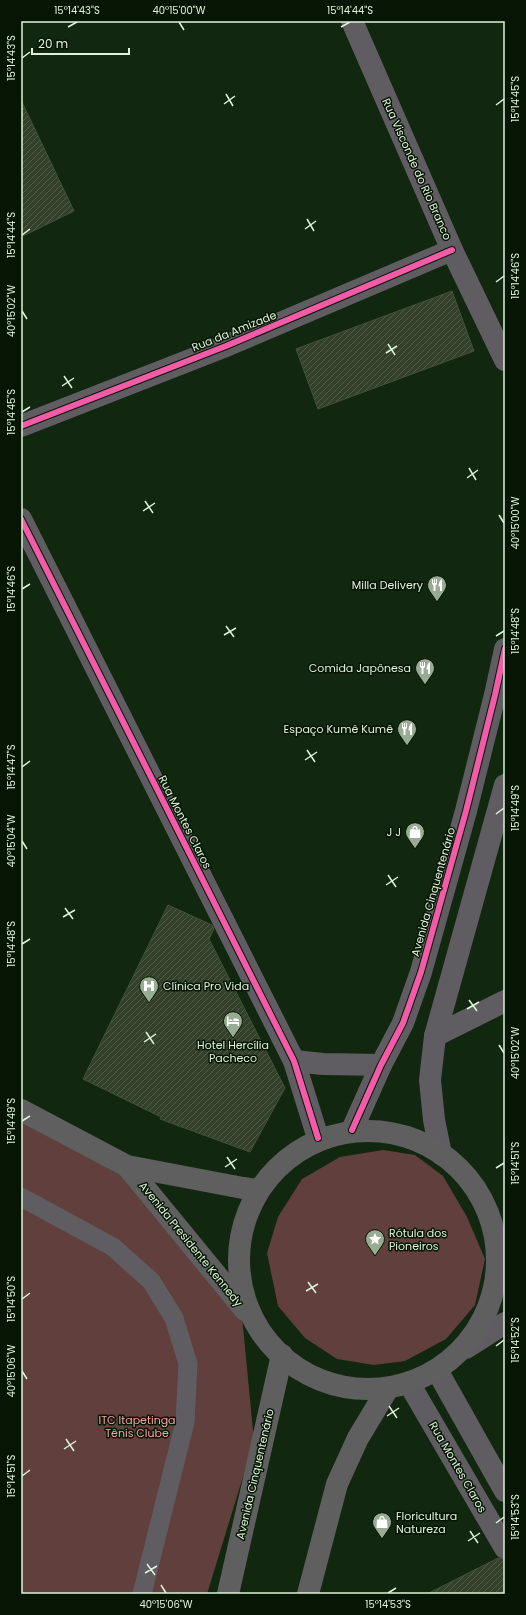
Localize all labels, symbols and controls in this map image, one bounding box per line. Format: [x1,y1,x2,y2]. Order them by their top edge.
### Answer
text: 15°14'43"S [54,3,100,18]
text: 40°15'00"W [153,3,206,18]
text: 15°14'44"S [327,3,373,18]
scale bar [32,30,129,56]
text: 15°14'43"S [4,35,19,81]
text: 20 m [38,35,68,52]
text: 15°14'45"S [508,76,523,122]
street label: Rua Visconde do Rio Branco [378,96,456,242]
text: 15°14'44"S [4,212,19,258]
text: 15°14'46"S [508,253,523,299]
text: 40°15'02"W [4,285,19,337]
street label: Rua da Amizade [189,307,279,355]
text: 15°14'45"S [4,389,19,435]
text: 40°15'00"W [508,496,523,549]
text: 15°14'46"S [4,566,19,612]
restaurant icon: Milla Delivery [426,574,448,602]
place label: Milla Delivery [352,577,424,593]
text: 15°14'48"S [508,608,523,654]
restaurant icon: Comida Japônesa [414,657,436,685]
place label: Comida Japônesa [309,660,411,676]
restaurant icon: Espaço Kumê Kumê [396,718,418,746]
place label: Espaço Kumê Kumê [284,721,393,737]
text: 15°14'47"S [4,744,19,790]
street label: Rua Montes Claros [155,773,216,872]
text: 15°14'49"S [508,785,523,831]
text: 40°15'04"W [4,814,19,868]
shop icon: J J [404,821,426,849]
place label: J J [386,824,401,840]
street label: Avenida Cinquentenário [407,826,459,958]
text: 15°14'48"S [4,921,19,967]
hospital icon: Clínica Pro Vida [138,975,160,1003]
place label: Clínica Pro Vida [163,978,249,994]
hotel icon: Hotel Hercília Pacheco [222,1010,244,1038]
text: 40°15'02"W [508,1027,523,1079]
place label: Hotel Hercília Pacheco [197,1037,269,1066]
text: 15°14'49"S [4,1098,19,1144]
text: 15°14'51"S [508,1141,523,1184]
street label: Avenida Presidente Kennedy [135,1178,247,1311]
place label: Rótula dos Pioneiros [389,1225,447,1254]
place icon: Rótula dos Pioneiros [364,1228,386,1256]
text: 15°14'50"S [4,1276,19,1322]
text: 15°14'52"S [508,1317,523,1363]
text: 40°15'06"W [4,1344,19,1398]
street label: Avenida Cinquentenário [232,1407,278,1541]
park label: ITC Itapetinga Tênis Clube [98,1412,176,1441]
street label: Rua Montes Claros [425,1419,491,1516]
text: 15°14'51"S [4,1454,19,1497]
text: 15°14'53"S [508,1494,523,1540]
place label: Floricultura Natureza [396,1508,457,1537]
shop icon: Floricultura Natureza [371,1511,393,1539]
text: 40°15'06"W [139,1597,193,1612]
text: 15°14'53"S [365,1597,411,1612]

